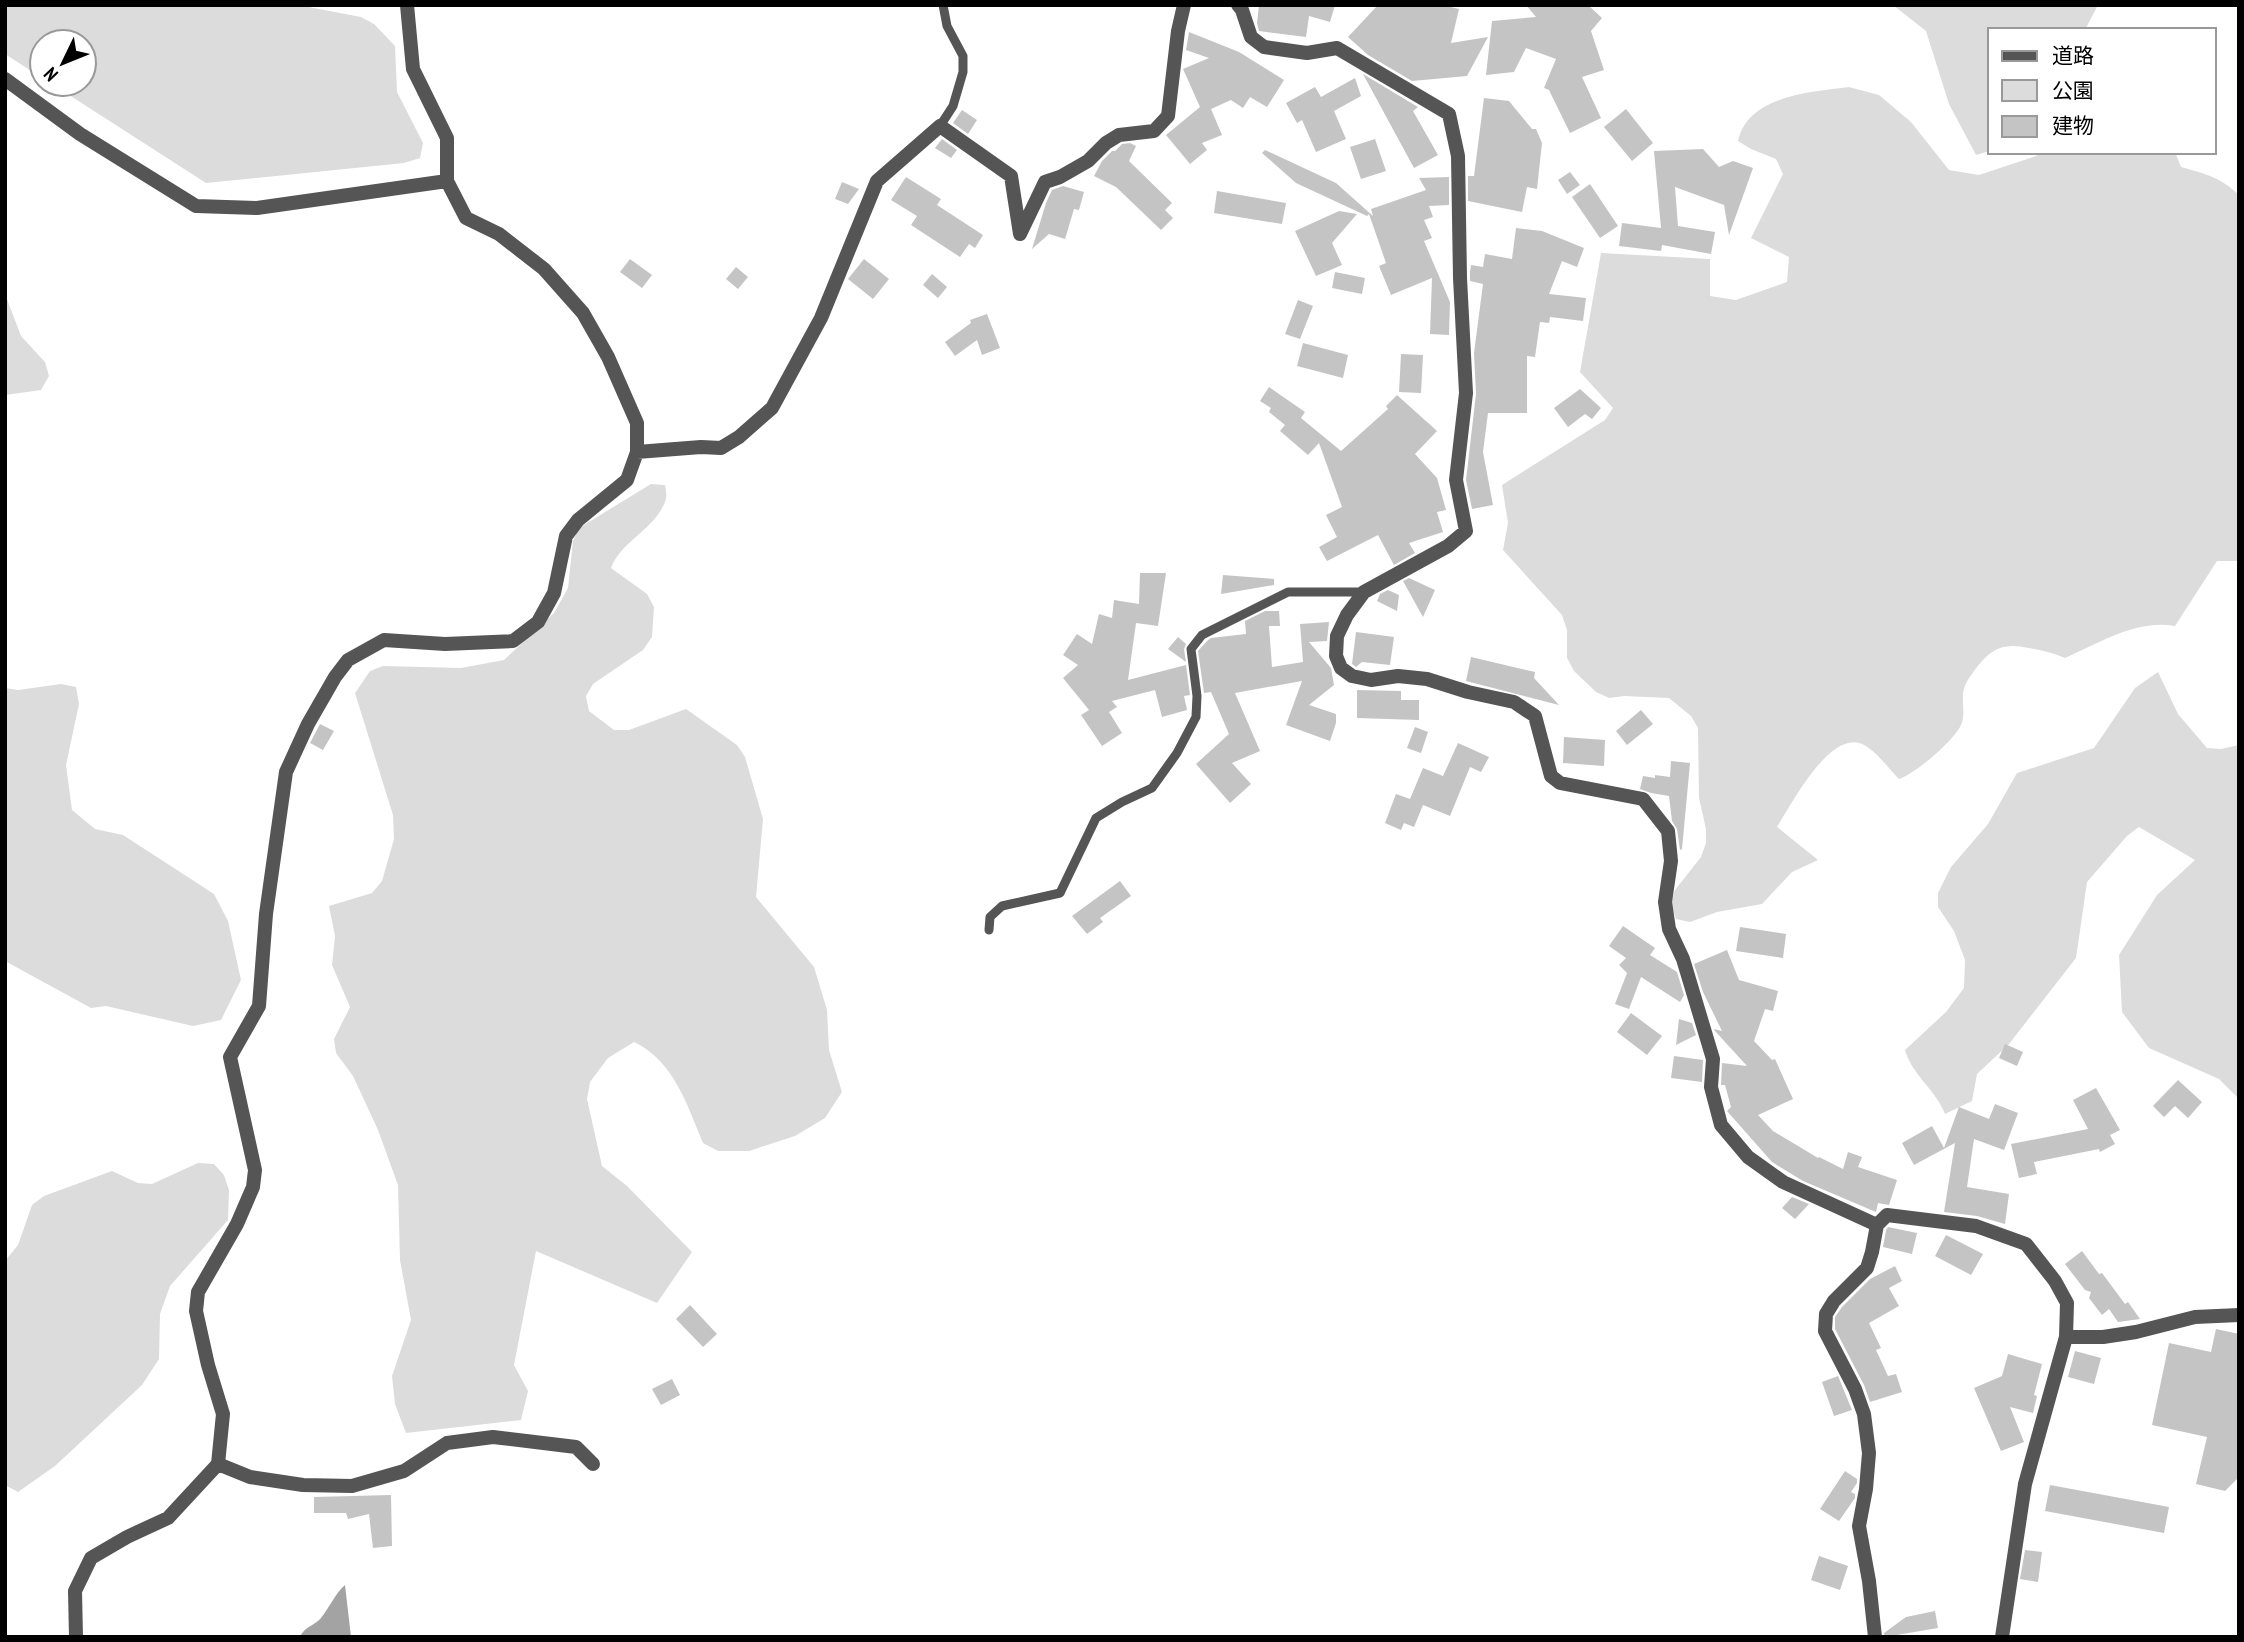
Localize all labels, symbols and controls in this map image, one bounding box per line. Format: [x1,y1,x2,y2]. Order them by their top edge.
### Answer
north arrow [28,28,98,98]
legend [1988,28,2216,154]
text: 道路 [2052,42,2094,69]
text: N [38,63,63,87]
text: 公園 [2052,77,2094,104]
text: 建物 [2052,112,2094,139]

